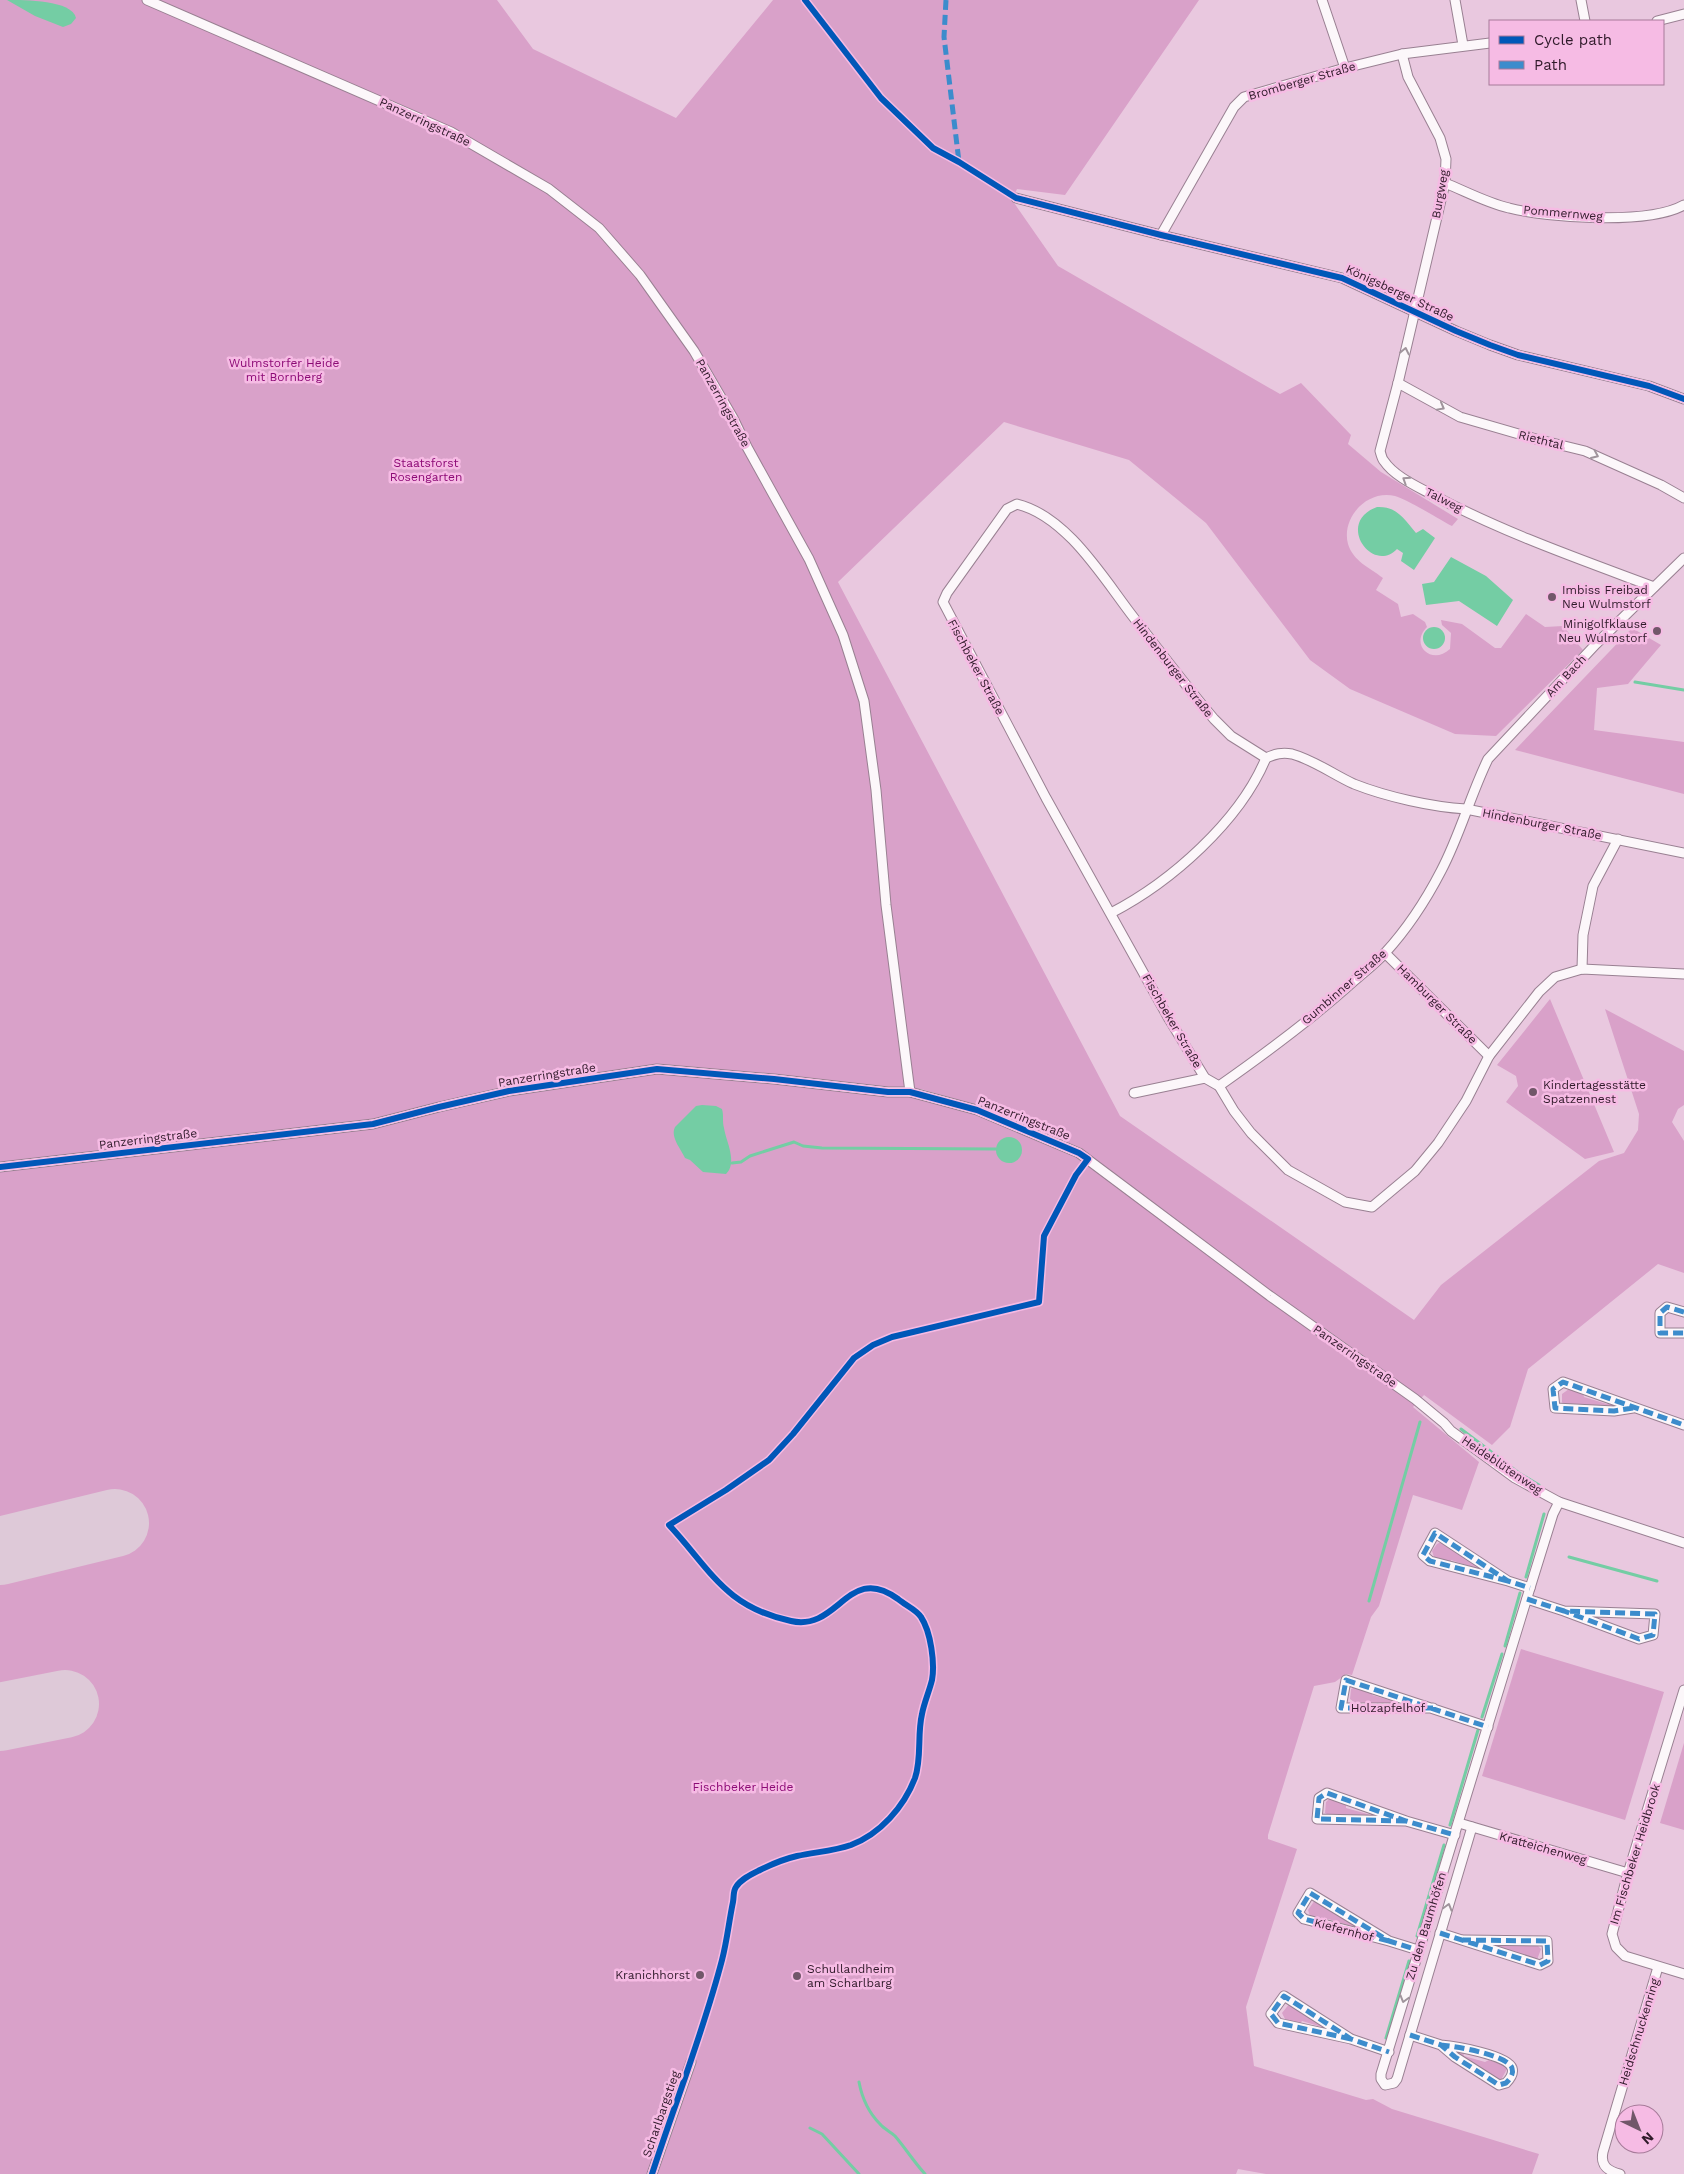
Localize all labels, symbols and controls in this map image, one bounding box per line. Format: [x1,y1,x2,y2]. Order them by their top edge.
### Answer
legend [1489,20,1664,85]
text: Cycle path [1534,31,1612,49]
text: Path [1534,56,1567,74]
street label: Bromberger Straße [1247,59,1357,103]
street label: Panzerringstraße [377,95,473,149]
street label: Burgweg [1429,168,1451,219]
street label: Pommernweg [1523,203,1604,223]
street label: Königsberger Straße [1344,262,1456,324]
one-way arrow [1399,346,1410,355]
park label: Wulmstorfer Heide mit Bornberg [229,356,339,384]
street label: Panzerringstraße [693,356,753,450]
one-way arrow [1436,401,1445,411]
street label: Riethtal [1517,428,1565,452]
one-way arrow [1590,449,1599,460]
park label: Staatsforst Rosengarten [390,456,462,484]
one-way arrow [1403,477,1412,486]
street label: Talweg [1423,485,1465,515]
place label: Imbiss Freibad Neu Wulmstorf [1562,583,1651,611]
marker: Imbiss Freibad Neu Wulmstorf [1546,591,1558,603]
street label: Hindenburger Straße [1130,616,1216,720]
street label: Fischbeker Straße [945,617,1007,717]
place label: Minigolfklause Neu Wulmstorf [1558,617,1647,645]
marker: Minigolfklause Neu Wulmstorf [1651,625,1663,637]
street label: Am Bach [1543,652,1589,700]
street label: Hindenburger Straße [1481,806,1603,842]
street label: Gumbinner Straße [1299,946,1389,1027]
street label: Hamburger Straße [1394,961,1480,1047]
street label: Fischbeker Straße [1139,971,1205,1071]
street label: Panzerringstraße [497,1060,597,1090]
place label: Kindertagesstätte Spatzennest [1543,1078,1646,1106]
marker: Kindertagesstätte Spatzennest [1527,1086,1539,1098]
street label: Panzerringstraße [976,1093,1072,1143]
street label: Panzerringstraße [98,1126,198,1152]
street label: Panzerringstraße [1311,1322,1400,1390]
street label: Heideblütenweg [1459,1433,1546,1498]
street label: Holzapfelhof [1351,1701,1426,1715]
park label: Fischbeker Heide [693,1780,794,1794]
street label: Im Fischbeker Heidbrook [1607,1782,1663,1926]
street label: Kratteichenweg [1498,1829,1589,1867]
street label: Zu den Baumhöfen [1403,1871,1449,1981]
one-way arrow [1443,1904,1453,1912]
street label: Kiefernhof [1313,1915,1376,1945]
place label: Schullandheim am Scharlbarg [807,1962,894,1990]
place label: Kranichhorst [615,1968,690,1982]
marker: Kranichhorst [694,1969,706,1981]
marker: Schullandheim am Scharlbarg [791,1970,803,1982]
street label: Heidschnuckenring [1616,1976,1662,2087]
one-way arrow [1400,1994,1410,2003]
street label: Scharlbargstieg [640,2068,683,2159]
north arrow [1614,2104,1664,2154]
text: N [1639,2129,1657,2148]

